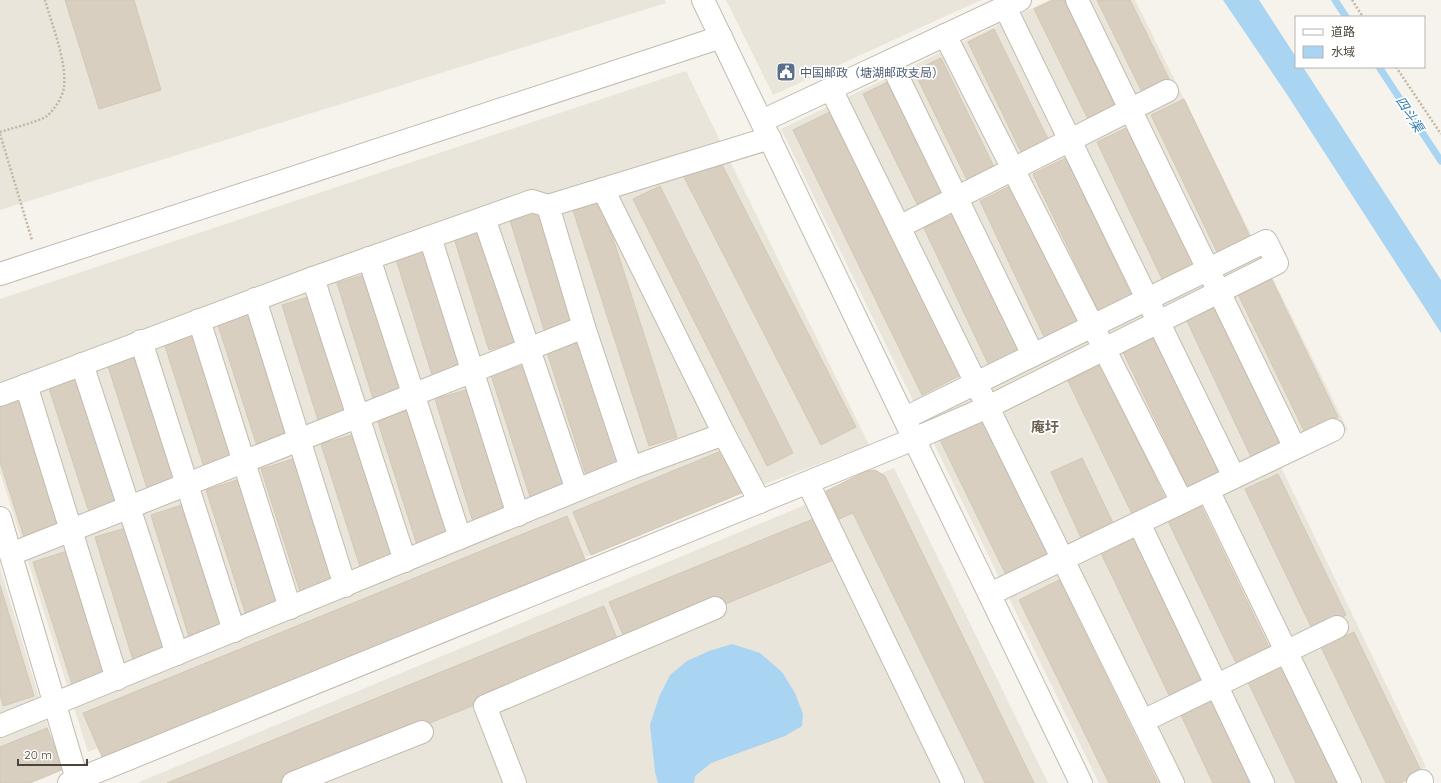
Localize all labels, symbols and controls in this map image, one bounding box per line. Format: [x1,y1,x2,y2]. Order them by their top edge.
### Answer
legend [1295,16,1425,68]
text: 道路 [1331,24,1355,39]
text: 水域 [1331,44,1355,59]
public building icon: 中国邮政（塘湖邮政支局） [775,61,797,83]
place label: 中国邮政（塘湖邮政支局） [800,65,944,80]
water label: 四斗渠 [1393,93,1428,136]
district label: 庵圩 [1031,418,1059,436]
scale bar [18,741,87,767]
text: 20 m [24,747,52,762]

